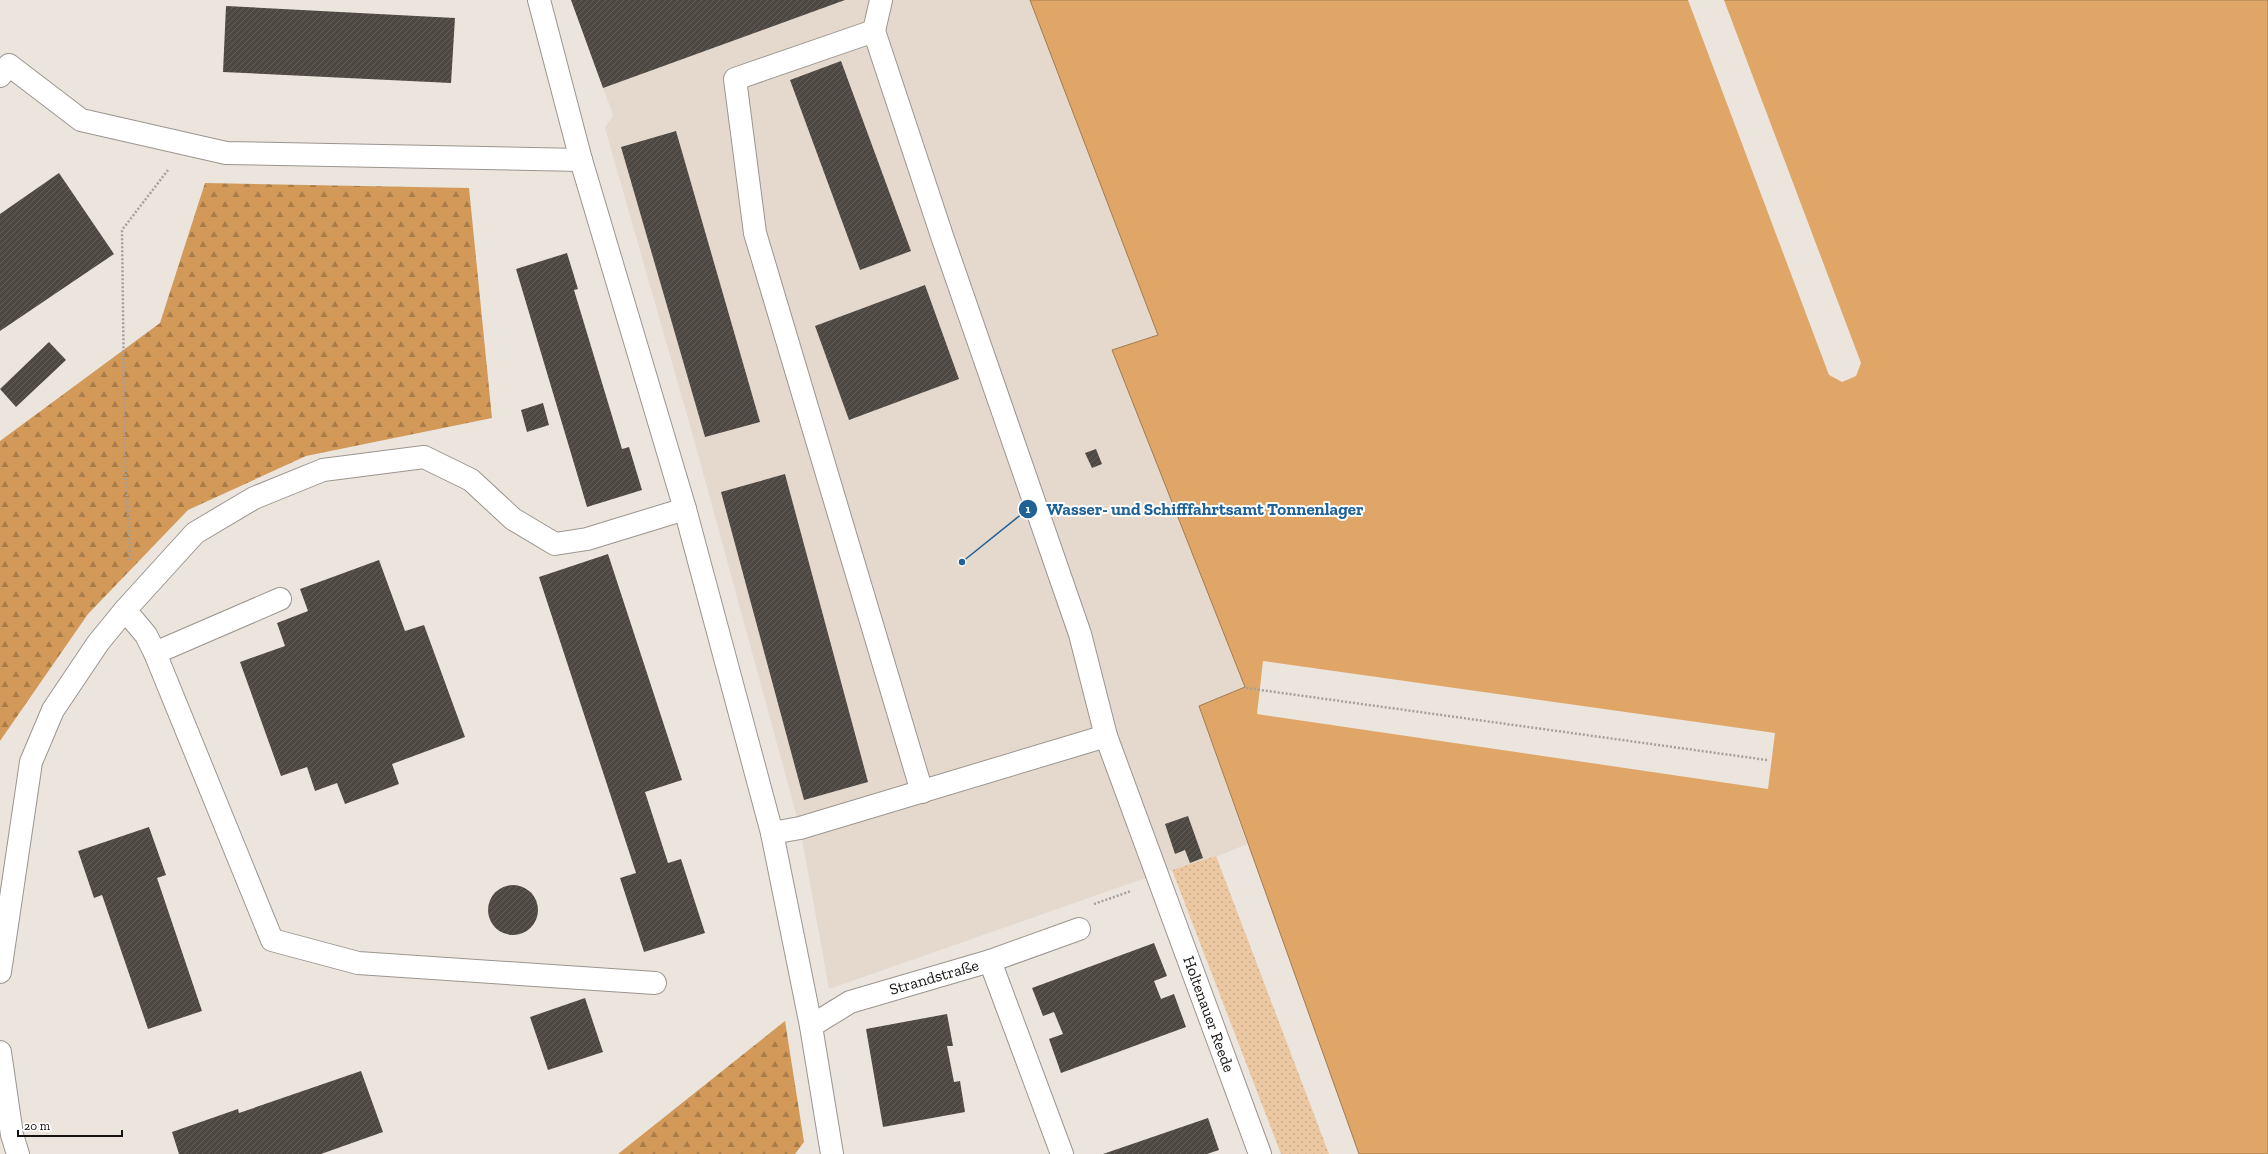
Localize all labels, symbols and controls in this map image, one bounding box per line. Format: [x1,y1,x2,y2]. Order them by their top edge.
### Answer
callout: Wasser- und Schifffahrtsamt Tonnenlager [1018,494,1371,523]
text: Wasser- und Schifffahrtsamt Tonnenlager [1046,499,1364,519]
text: 1 [1026,502,1031,516]
street label: Holtenauer Reede [1179,953,1239,1075]
street label: Strandstraße [887,955,981,999]
scale bar [18,1112,122,1138]
text: 20 m [24,1119,51,1133]

